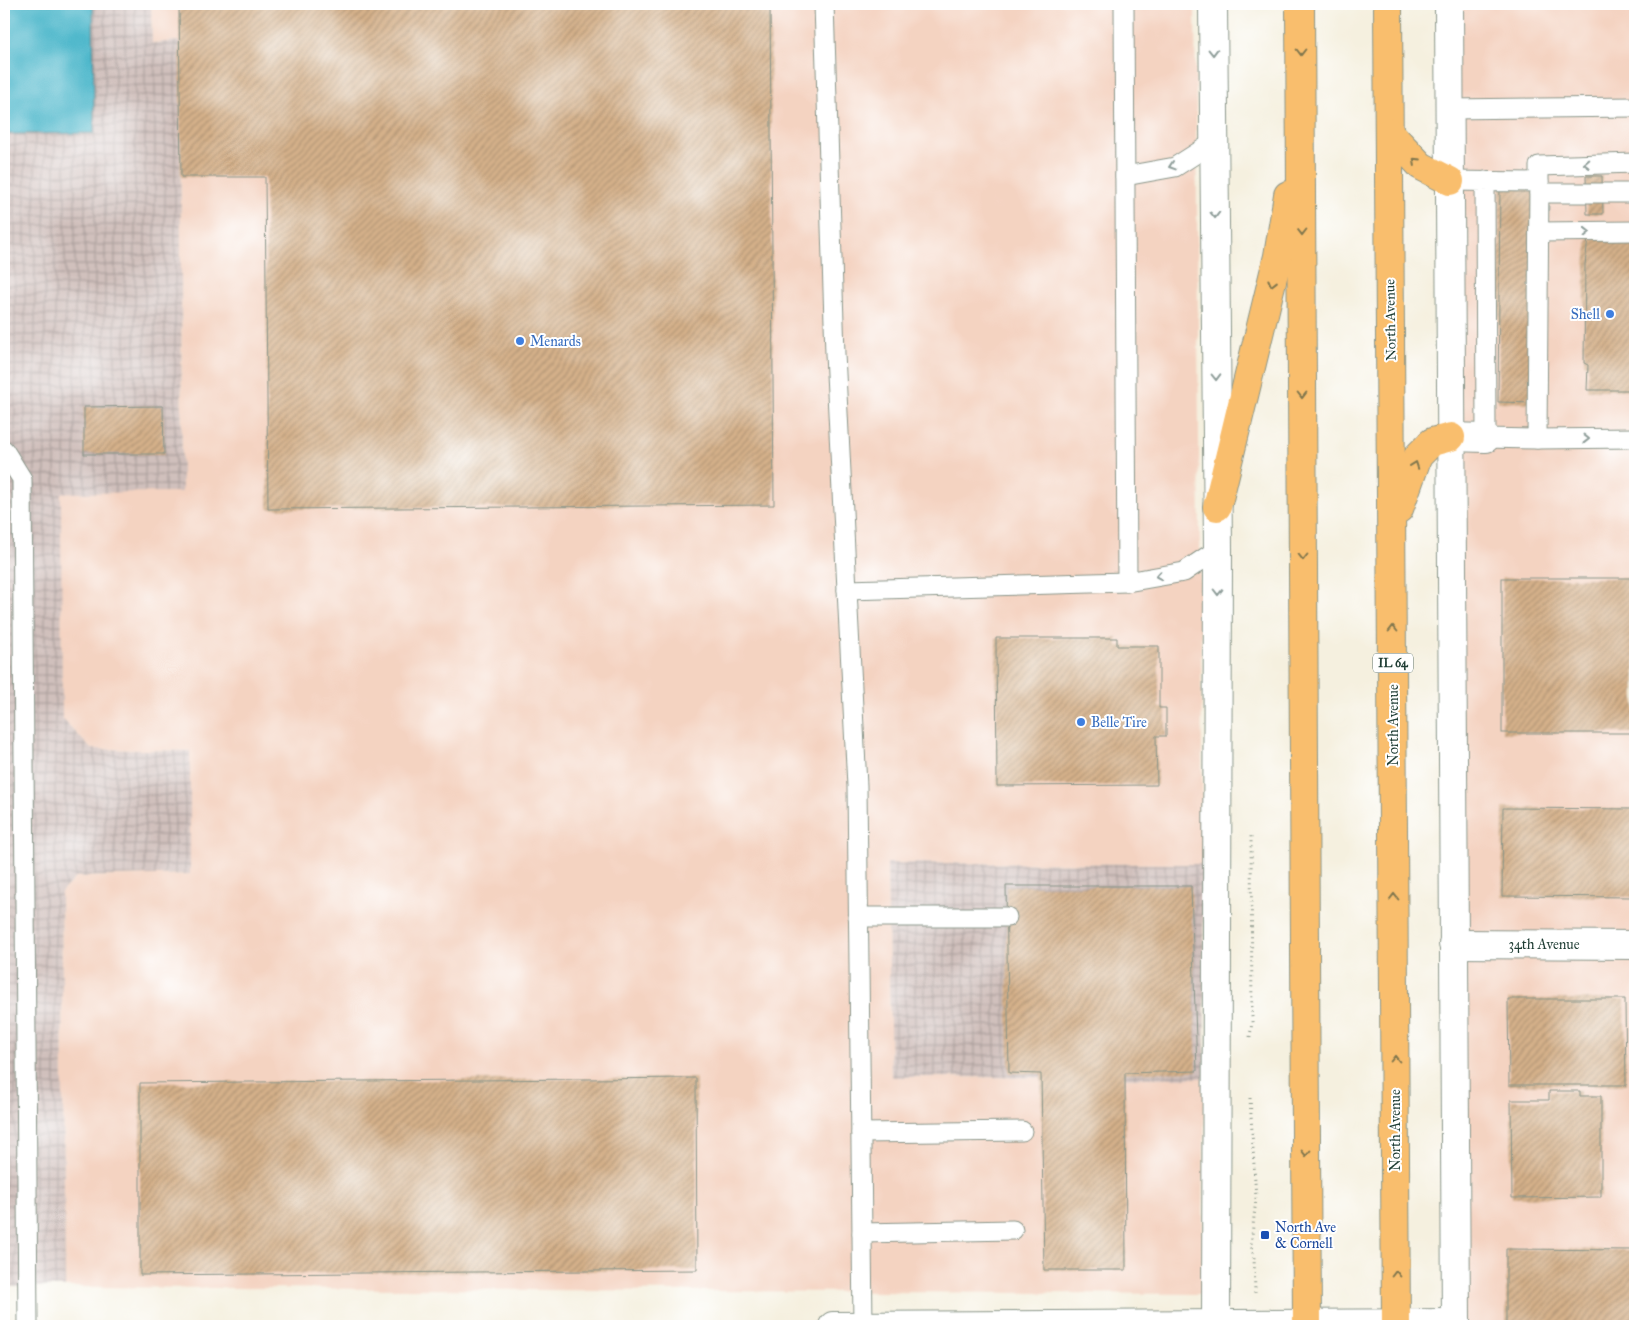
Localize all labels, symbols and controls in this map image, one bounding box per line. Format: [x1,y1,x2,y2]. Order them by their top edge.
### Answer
one-way arrow [1208,49,1218,57]
one-way arrow [1296,49,1306,57]
one-way arrow [1413,158,1422,167]
one-way arrow [1582,159,1590,169]
one-way arrow [1168,160,1177,170]
one-way arrow [1209,211,1220,219]
one-way arrow [1583,226,1591,237]
one-way arrow [1297,229,1307,237]
one-way arrow [1267,279,1278,288]
street label: North Avenue [1381,279,1400,361]
place label: Shell [1571,306,1600,323]
marker: Shell [1604,308,1616,320]
place label: Menards [530,333,581,350]
marker: Menards [514,335,526,347]
one-way arrow [1211,374,1221,382]
one-way arrow [1297,391,1308,399]
one-way arrow [1582,434,1590,444]
one-way arrow [1409,461,1419,470]
one-way arrow [1298,554,1308,562]
one-way arrow [1155,571,1164,581]
one-way arrow [1213,589,1223,597]
one-way arrow [1388,625,1398,633]
road number: IL 64 [1373,654,1413,672]
street label: North Avenue [1385,684,1402,766]
place label: Belle Tire [1091,714,1147,731]
marker: Belle Tire [1075,716,1087,728]
one-way arrow [1389,893,1399,900]
street label: 34th Avenue [1508,936,1580,953]
one-way arrow [1390,1055,1400,1063]
street label: North Avenue [1387,1089,1404,1171]
one-way arrow [1301,1150,1311,1158]
place label: North Ave & Cornell [1275,1219,1336,1252]
marker: North Ave & Cornell [1259,1229,1271,1241]
one-way arrow [1391,1270,1401,1278]

